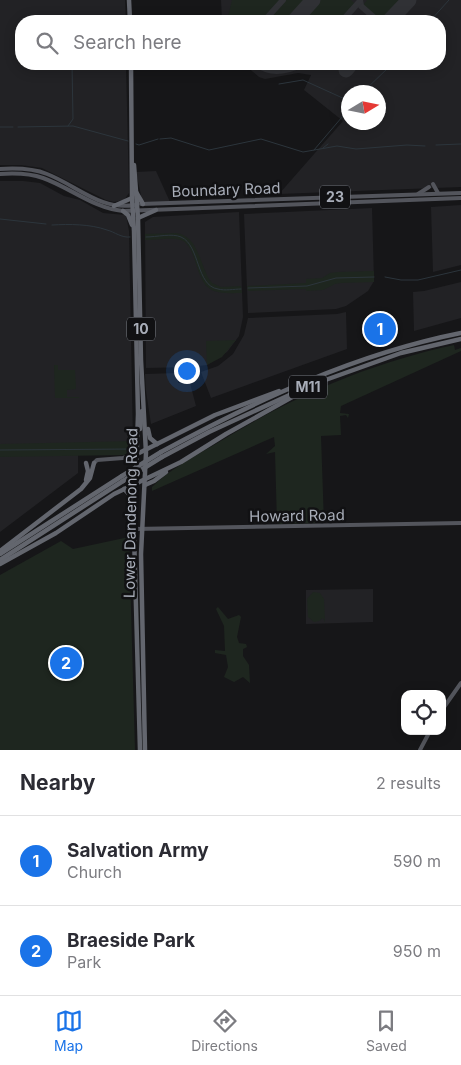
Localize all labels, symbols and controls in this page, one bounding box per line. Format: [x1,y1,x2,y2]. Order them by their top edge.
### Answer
search box [15,15,446,70]
icon: search [33,29,61,57]
text: Search here [73,31,182,54]
north arrow [341,85,386,130]
street label: Boundary Road [171,178,281,201]
road number: 23 [320,186,350,208]
pin: 1 [364,310,396,348]
road number: 10 [127,318,155,340]
your location [174,358,200,384]
road number: M11 [289,376,327,398]
street label: Lower Dandenong Road [120,428,141,598]
street label: Howard Road [249,505,345,526]
pin: 2 [50,644,82,682]
map controls [401,690,446,735]
button: locate [401,690,446,735]
text: Nearby [20,770,95,795]
text: 2 results [376,773,441,793]
text: Salvation Army [67,839,209,862]
text: 1 [33,851,39,871]
text: 590 m [393,851,441,871]
text: Church [67,862,122,882]
text: Braeside Park [67,929,195,952]
text: 2 [31,941,41,961]
text: 950 m [393,941,441,961]
text: Park [67,952,101,972]
tab: Map [54,1007,83,1054]
tab: Directions [191,1007,258,1054]
tab: Saved [366,1007,407,1054]

